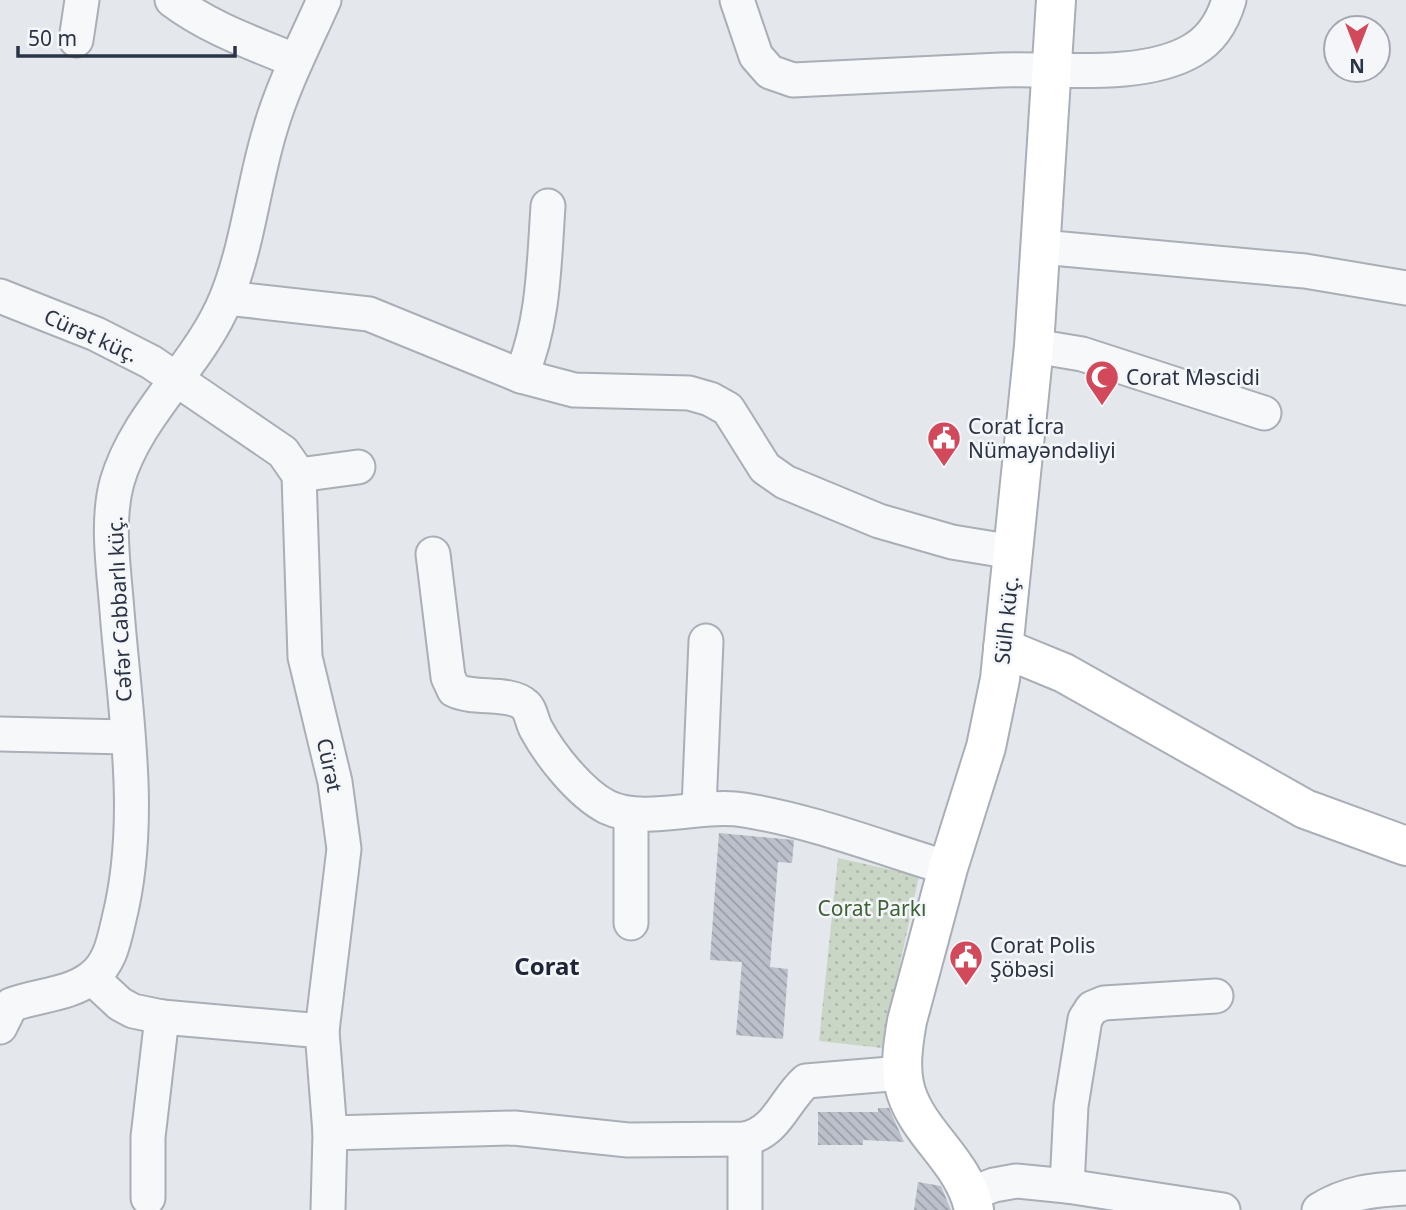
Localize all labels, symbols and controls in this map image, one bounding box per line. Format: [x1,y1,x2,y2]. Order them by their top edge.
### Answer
scale bar [18,14,234,58]
north arrow [1322,14,1392,84]
text: 50 m [28,24,77,52]
text: N [1349,53,1365,79]
street label: Cürət küç. [40,302,142,368]
mosque icon: Corat Məscidi [1083,358,1121,407]
place label: Corat Məscidi [1126,363,1260,391]
place label: Corat İcra Nümayəndəliyi [968,412,1116,464]
public building icon: Corat İcra Nümayəndəliyi [925,419,963,468]
street label: Cəfər Cabbarlı küç. [100,515,138,703]
street label: Sülh küç. [987,575,1025,665]
street label: Cürət [311,736,349,795]
park label: Corat Parkı [818,894,926,922]
place label: Corat Polis Şöbəsi [990,931,1095,983]
public building icon: Corat Polis Şöbəsi [947,938,985,987]
district label: Corat [514,949,580,982]

